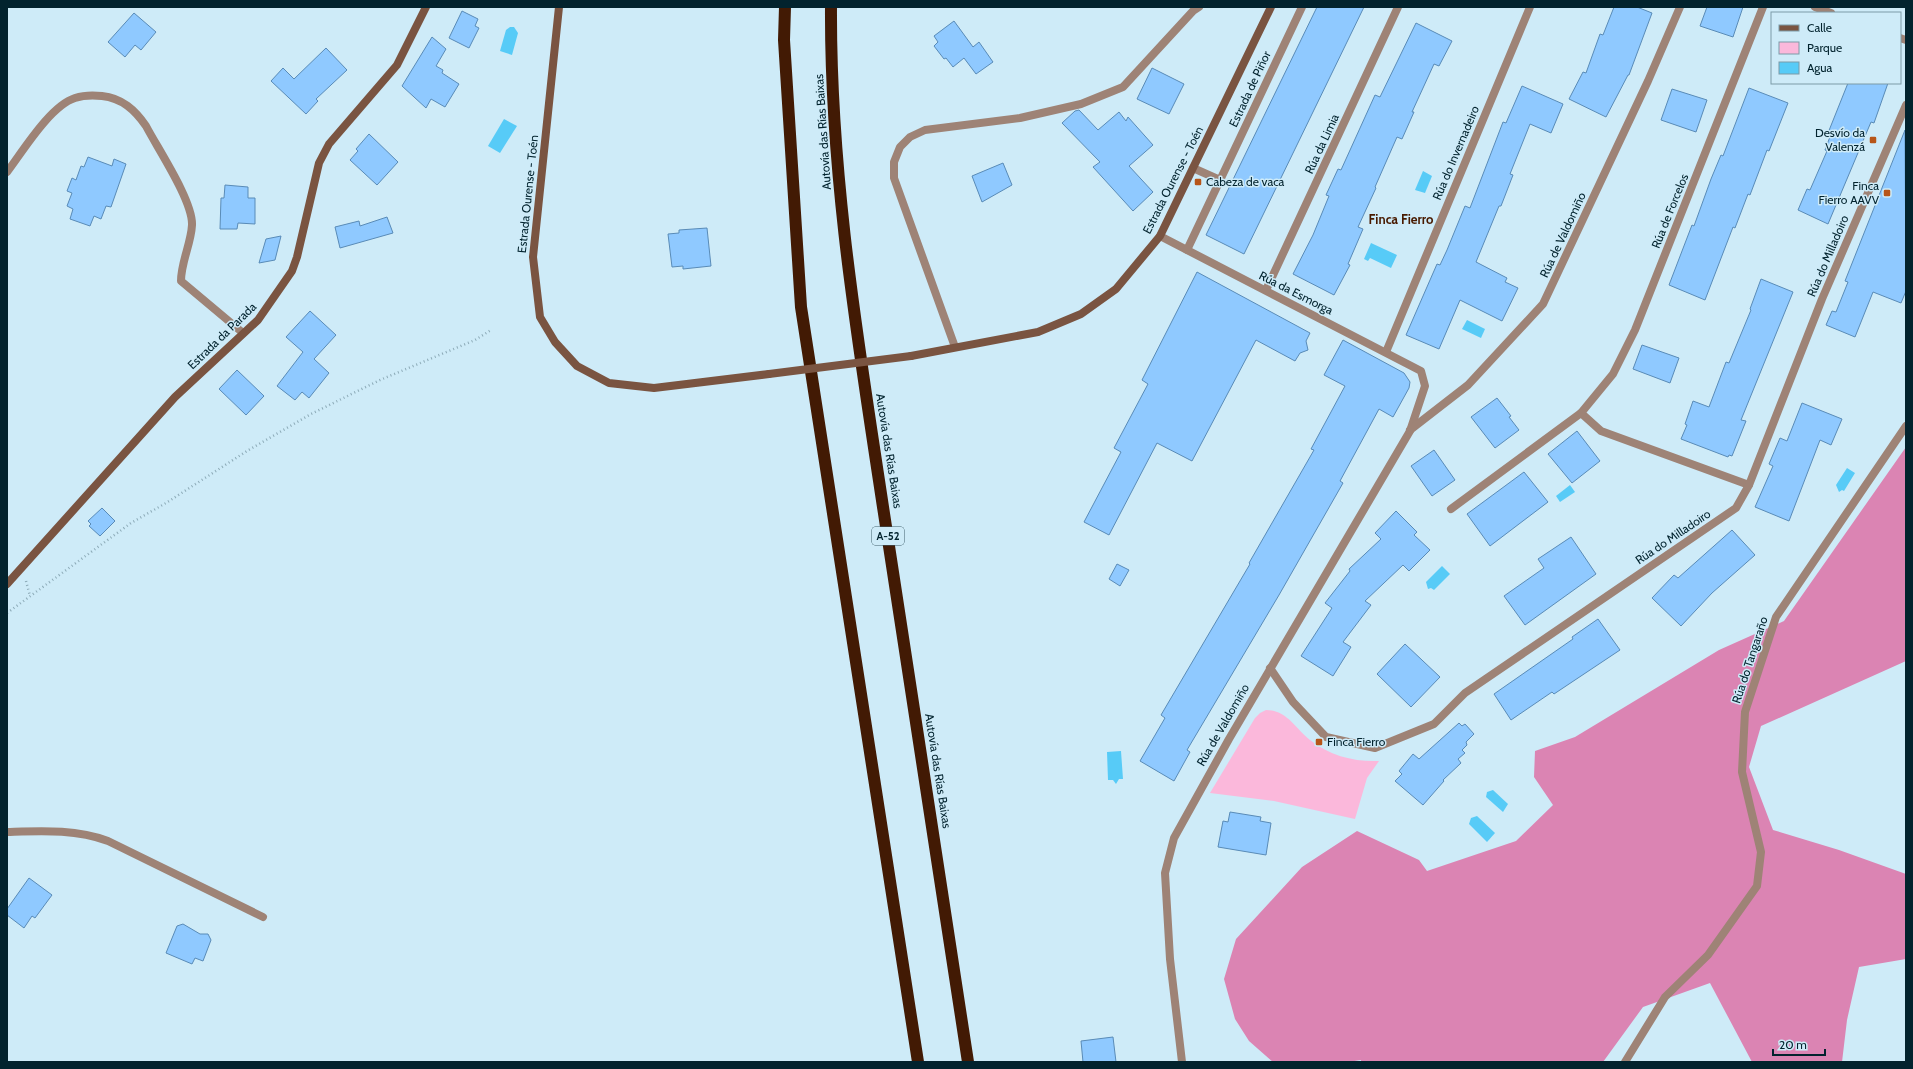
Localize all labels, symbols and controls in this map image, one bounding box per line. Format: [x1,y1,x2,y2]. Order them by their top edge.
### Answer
legend [1771,12,1901,84]
text: Calle [1807,20,1832,35]
text: Parque [1807,40,1842,55]
street label: Estrada de Piñor [1225,48,1274,129]
text: Agua [1807,60,1833,75]
street label: Autovía das Rías Baixas [811,74,834,190]
street label: Rúa do Invernadeiro [1429,103,1482,202]
street label: Rúa da Limia [1301,111,1342,176]
street label: Estrada Ourense - Toén [1139,123,1206,236]
place label: Desvío da Valenzá [1815,125,1865,154]
street label: Estrada Ourense - Toén [514,134,541,254]
marker: Desvío da Valenzá [1868,135,1878,145]
street label: Rúa de Forcelos [1648,171,1691,250]
place label: Cabeza de vaca [1206,174,1285,189]
marker: Cabeza de vaca [1193,177,1203,187]
place label: Finca Fierro AAVV [1819,178,1880,207]
marker: Finca Fierro AAVV [1882,188,1892,198]
street label: Rúa de Valdomiño [1536,189,1589,280]
district label: Finca Fierro [1369,211,1434,227]
street label: Rúa do Milladoiro [1804,212,1852,299]
street label: Rúa da Esmorga [1257,267,1336,318]
street label: Estrada da Parada [184,299,259,372]
street label: Autovía das Rías Baixas [873,392,906,509]
street label: Rúa do Milladoiro [1632,506,1713,567]
road number: A-52 [872,527,904,545]
street label: Rúa do Tangaraño [1728,614,1771,705]
street label: Rúa de Valdomiño [1193,681,1252,768]
street label: Autovía das Rías Baixas [922,712,955,829]
place label: Finca Fierro [1327,734,1386,749]
marker: Finca Fierro [1314,737,1324,747]
scale bar [1773,1031,1825,1057]
text: 20 m [1779,1037,1807,1052]

